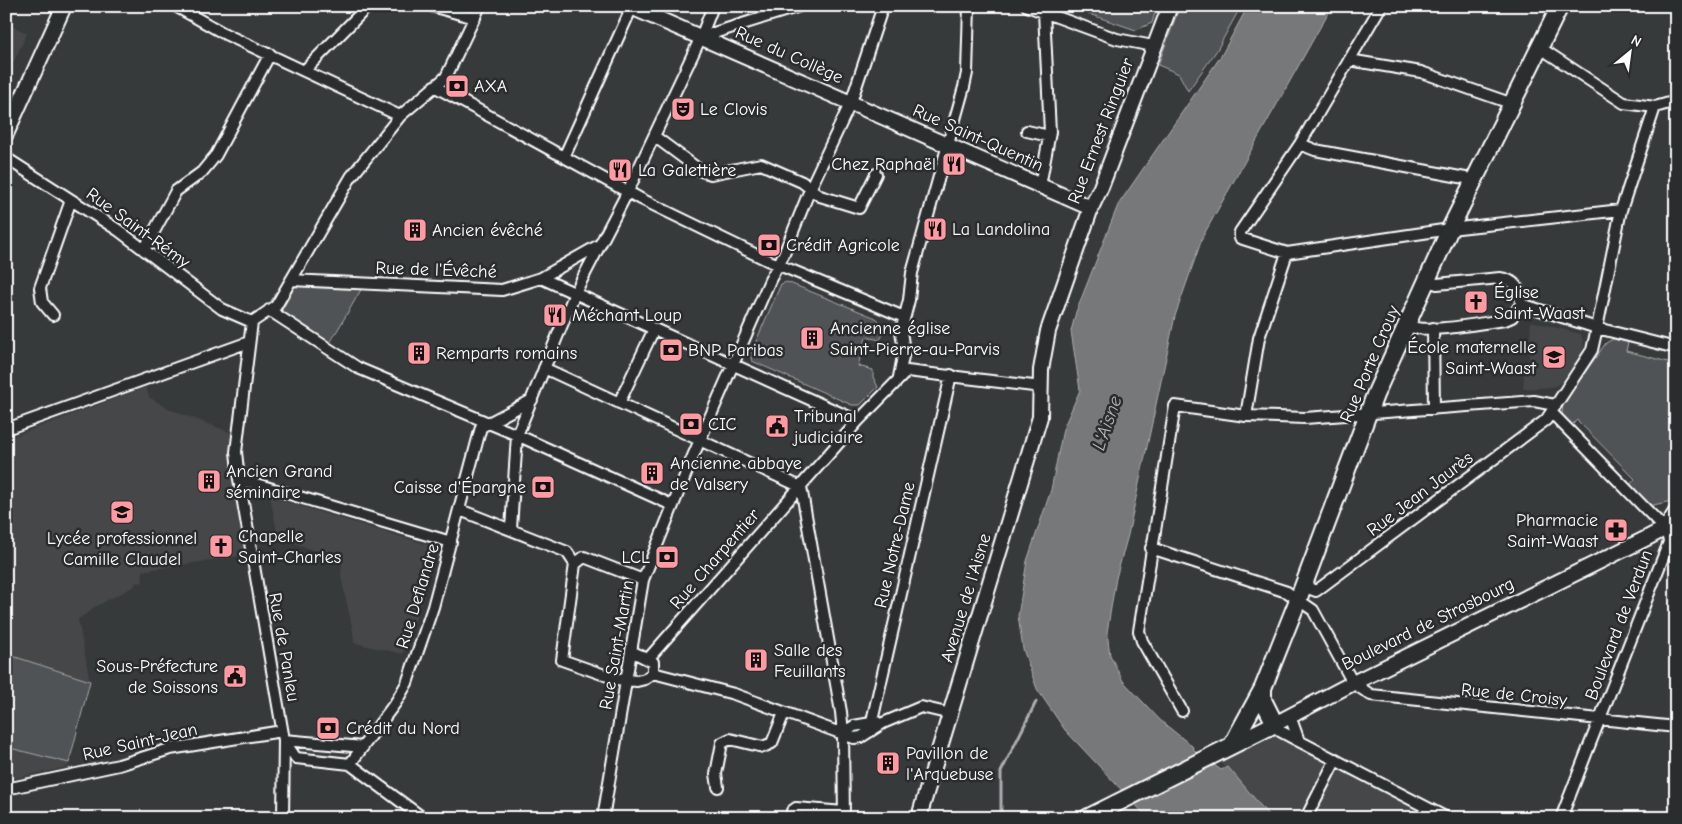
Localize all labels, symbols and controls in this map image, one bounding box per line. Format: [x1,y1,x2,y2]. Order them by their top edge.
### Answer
street label: Rue du Collège [732,22,846,88]
north arrow [1604,28,1654,78]
text: N [1628,31,1644,51]
street label: Rue Ernest Ringuier [1064,54,1139,207]
bank icon: AXA [444,73,470,99]
place label: AXA [474,76,507,97]
theatre icon: Le Clovis [670,96,696,122]
place label: Le Clovis [700,99,767,120]
street label: Rue Saint-Quentin [909,100,1047,176]
restaurant icon: Chez Raphaël [941,151,967,177]
place label: Chez Raphaël [831,154,936,175]
restaurant icon: La Galettière [607,157,633,183]
place label: La Galettière [638,160,736,181]
street label: Rue Saint-Rémy [82,183,195,273]
restaurant icon: La Landolina [922,216,948,242]
building icon: Ancien évêché [402,217,428,243]
place label: La Landolina [952,219,1050,240]
place label: Ancien évêché [432,220,543,241]
bank icon: Crédit Agricole [756,232,782,258]
place label: Crédit Agricole [786,235,900,256]
street label: Rue de l'Évêché [375,256,497,283]
place label: Église Saint-Waast [1494,281,1586,324]
church icon: Église Saint-Waast [1463,289,1489,315]
street label: Rue Porte Crouy [1336,301,1405,426]
restaurant icon: Méchant Loup [542,302,568,328]
place label: Méchant Loup [572,305,682,326]
place label: Ancienne église Saint-Pierre-au-Parvis [830,318,1000,360]
building icon: Ancienne église Saint-Pierre-au-Parvis [799,325,825,351]
place label: École maternelle Saint-Waast [1407,336,1537,379]
bank icon: BNP Paribas [658,337,684,363]
building icon: Remparts romains [406,340,432,366]
place label: BNP Paribas [688,340,783,361]
place label: Remparts romains [436,343,577,364]
school or university icon: École maternelle Saint-Waast [1541,344,1567,370]
water label: L'Aisne [1087,393,1127,453]
place label: Tribunal judiciaire [792,406,863,448]
bank icon: CIC [678,411,704,437]
public building icon: Tribunal judiciaire [764,413,790,439]
place label: CIC [708,414,737,435]
street label: Rue Jean Jaurès [1363,447,1477,541]
place label: Ancienne abbaye de Valsery [670,453,802,495]
building icon: Ancienne abbaye de Valsery [639,460,665,486]
place label: Ancien Grand séminaire [226,461,333,503]
building icon: Ancien Grand séminaire [196,468,222,494]
bank icon: Caisse d'Épargne [530,474,556,500]
place label: Caisse d'Épargne [394,476,526,498]
street label: Rue Notre-Dame [870,480,920,610]
school or university icon: Lycée professionnel Camille Claudel [109,499,135,525]
street label: Rue Charpentier [666,504,765,613]
place label: Pharmacie Saint-Waast [1507,510,1599,552]
pharmacy icon: Pharmacie Saint-Waast [1603,517,1629,543]
place label: Chapelle Saint-Charles [238,526,341,568]
place label: Lycée professionnel Camille Claudel [47,528,197,570]
street label: Avenue de l'Aisne [936,531,996,665]
church icon: Chapelle Saint-Charles [208,533,234,559]
street label: Rue Deflandre [392,541,444,651]
bank icon: LCL [654,544,680,570]
place label: LCL [622,547,650,568]
street label: Boulevard de Verdun [1581,547,1657,703]
street label: Boulevard de Strasbourg [1338,573,1518,675]
street label: Rue Saint-Martin [595,579,639,711]
street label: Rue de Panleu [264,591,304,703]
place label: Salle des Feuillants [774,640,845,682]
building icon: Salle des Feuillants [743,647,769,673]
place label: Sous-Préfecture de Soissons [96,656,218,698]
public building icon: Sous-Préfecture de Soissons [222,663,248,689]
street label: Rue de Croisy [1460,679,1569,711]
bank icon: Crédit du Nord [315,715,341,741]
place label: Crédit du Nord [346,718,460,739]
street label: Rue Saint-Jean [81,719,199,765]
place label: Pavillon de l'Arquebuse [906,743,994,785]
building icon: Pavillon de l'Arquebuse [875,750,901,776]

